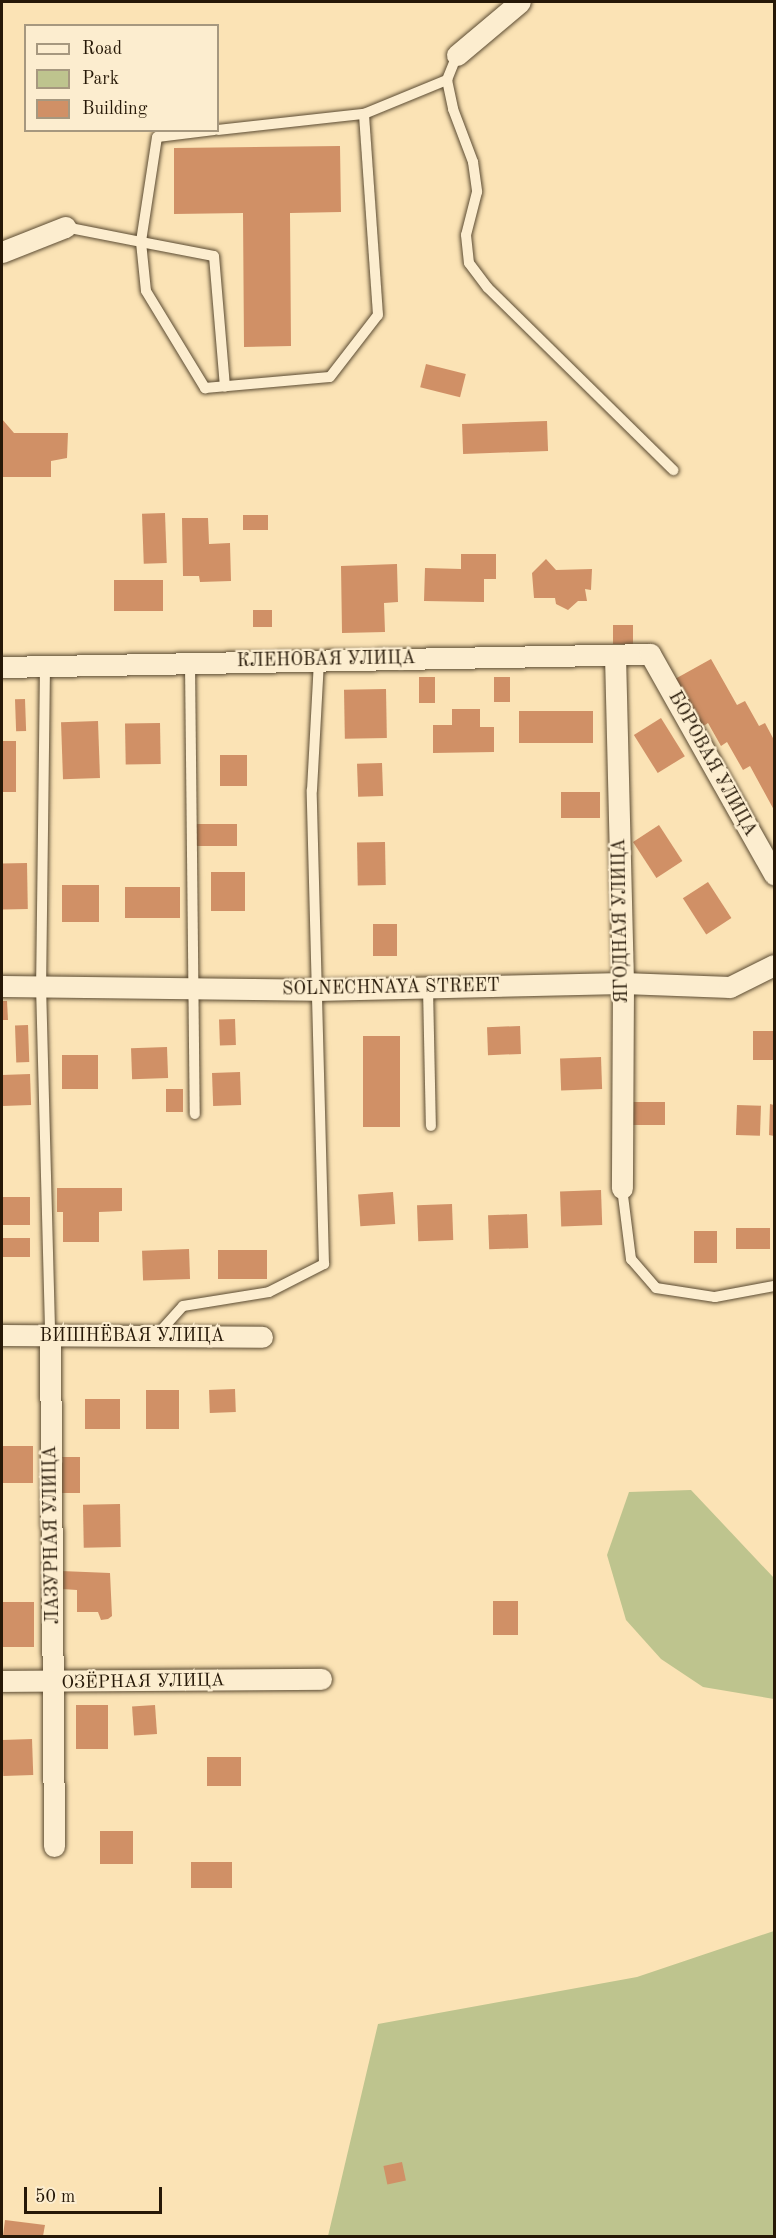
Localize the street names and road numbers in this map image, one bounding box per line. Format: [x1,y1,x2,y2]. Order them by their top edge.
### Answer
street label: КЛЕНОВАЯ УЛИЦА [237,648,415,672]
street label: БОРОВАЯ УЛИЦА [663,688,761,840]
street label: ЯГОДНАЯ УЛИЦА [609,838,633,1004]
street label: SOLNECHNAYA STREET [282,975,500,1001]
street label: ВИШНЁВАЯ УЛИЦА [39,1325,225,1347]
street label: ЛАЗУРНАЯ УЛИЦА [40,1445,64,1625]
street label: ОЗЁРНАЯ УЛИЦА [61,1670,225,1694]

